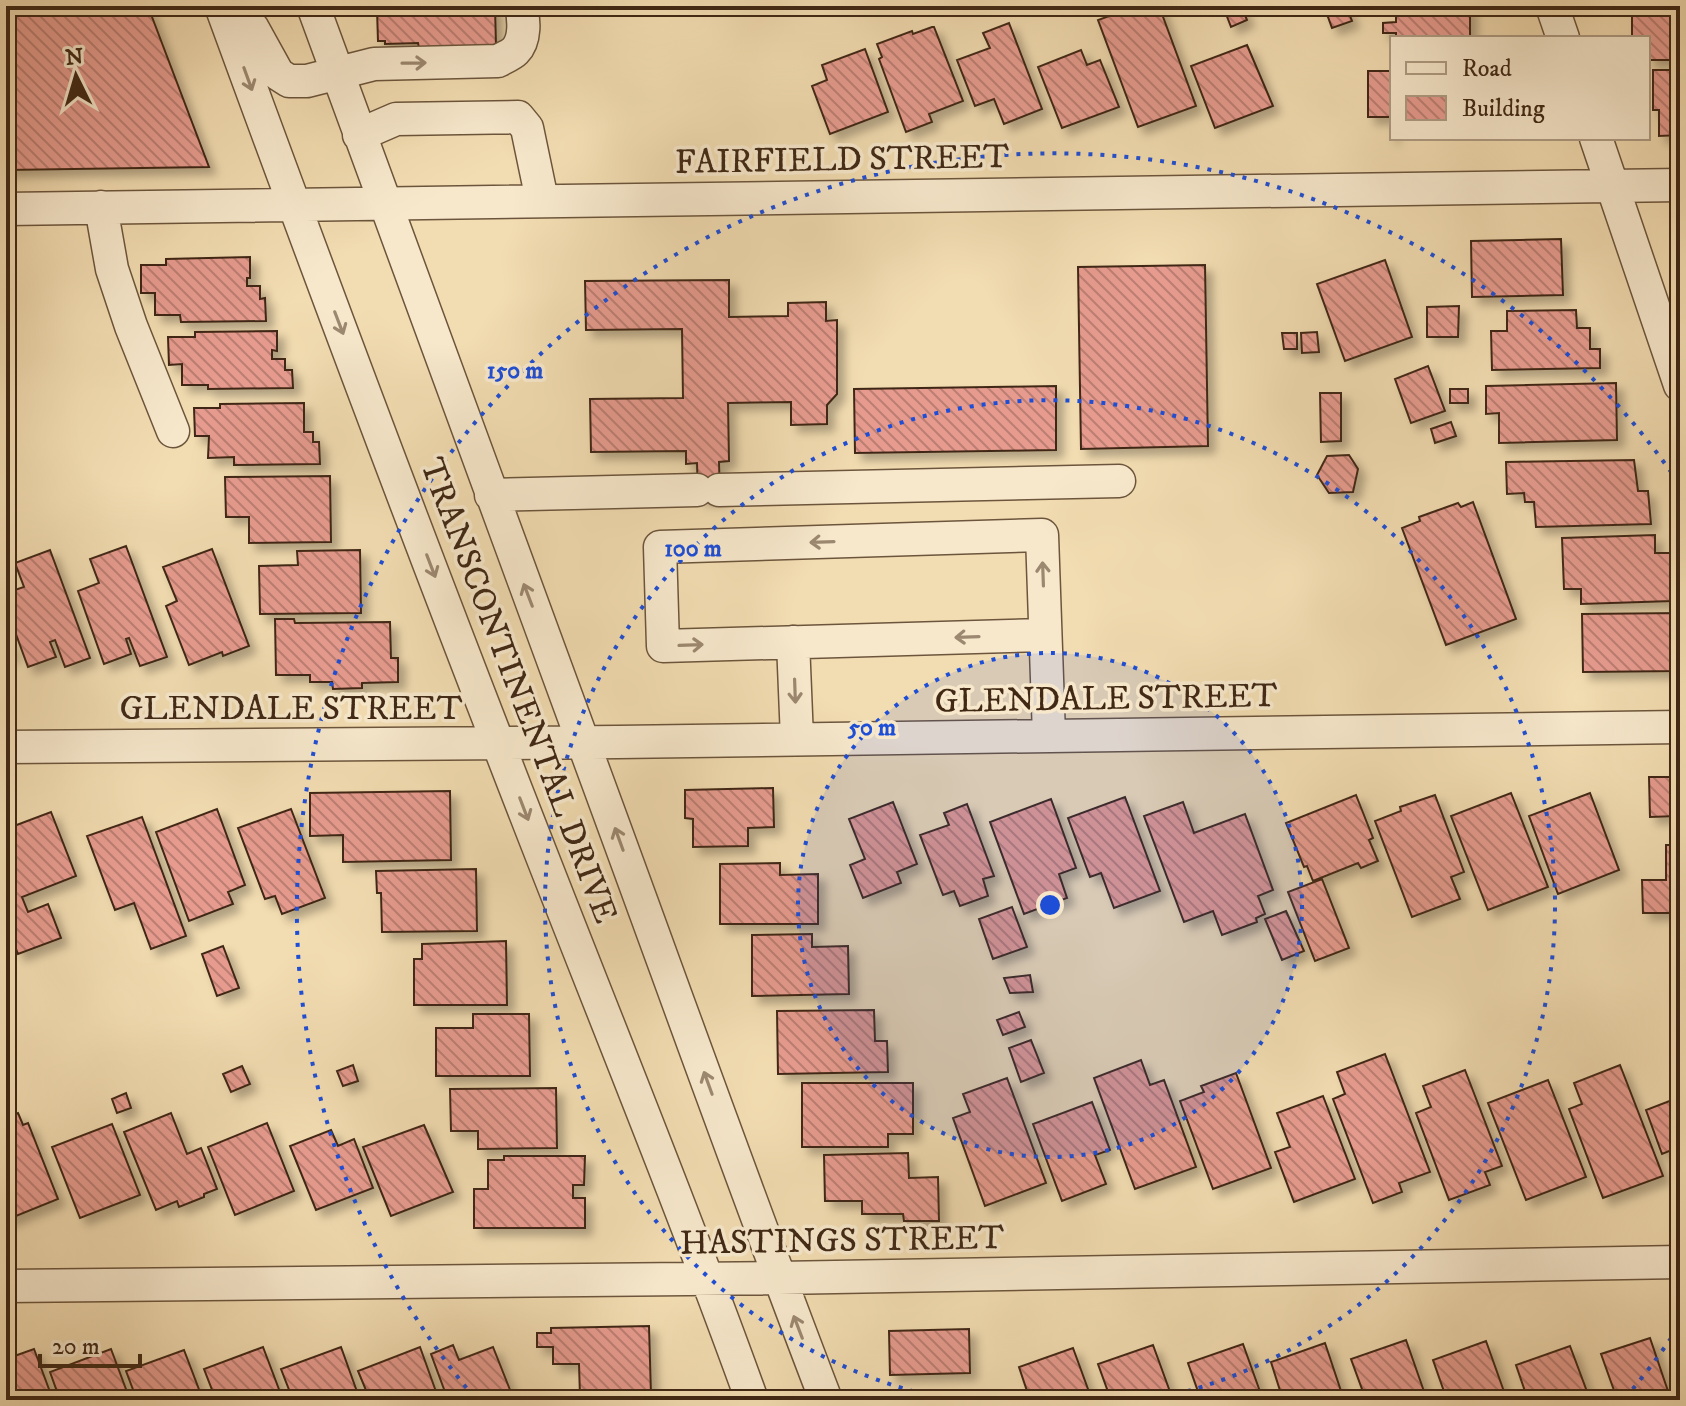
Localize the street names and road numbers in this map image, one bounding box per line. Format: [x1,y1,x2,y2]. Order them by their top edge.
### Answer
street label: FAIRFIELD STREET [675,136,1010,184]
street label: TRANSCONTINENTAL DRIVE [410,452,626,929]
street label: GLENDALE STREET [934,675,1278,723]
street label: GLENDALE STREET [120,688,463,730]
street label: HASTINGS STREET [680,1217,1005,1265]

